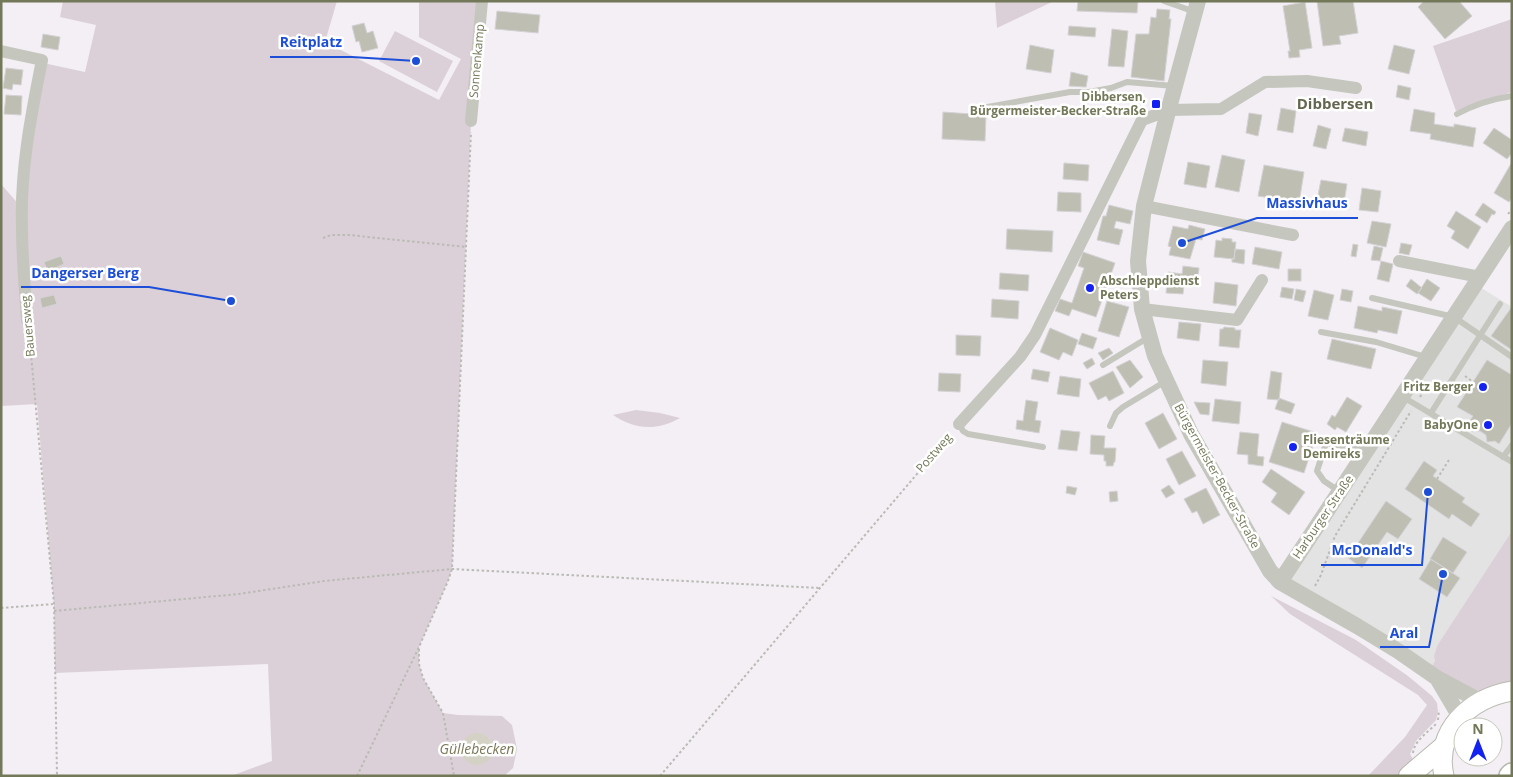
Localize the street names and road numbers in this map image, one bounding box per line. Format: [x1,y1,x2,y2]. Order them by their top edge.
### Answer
street label: Sonnenkamp [465,23,488,99]
street label: Bauersweg [16,294,39,358]
street label: Bürgermeister-Becker-Straße [1170,400,1265,551]
street label: Postweg [912,429,956,476]
street label: Harburger Straße [1288,471,1357,562]

